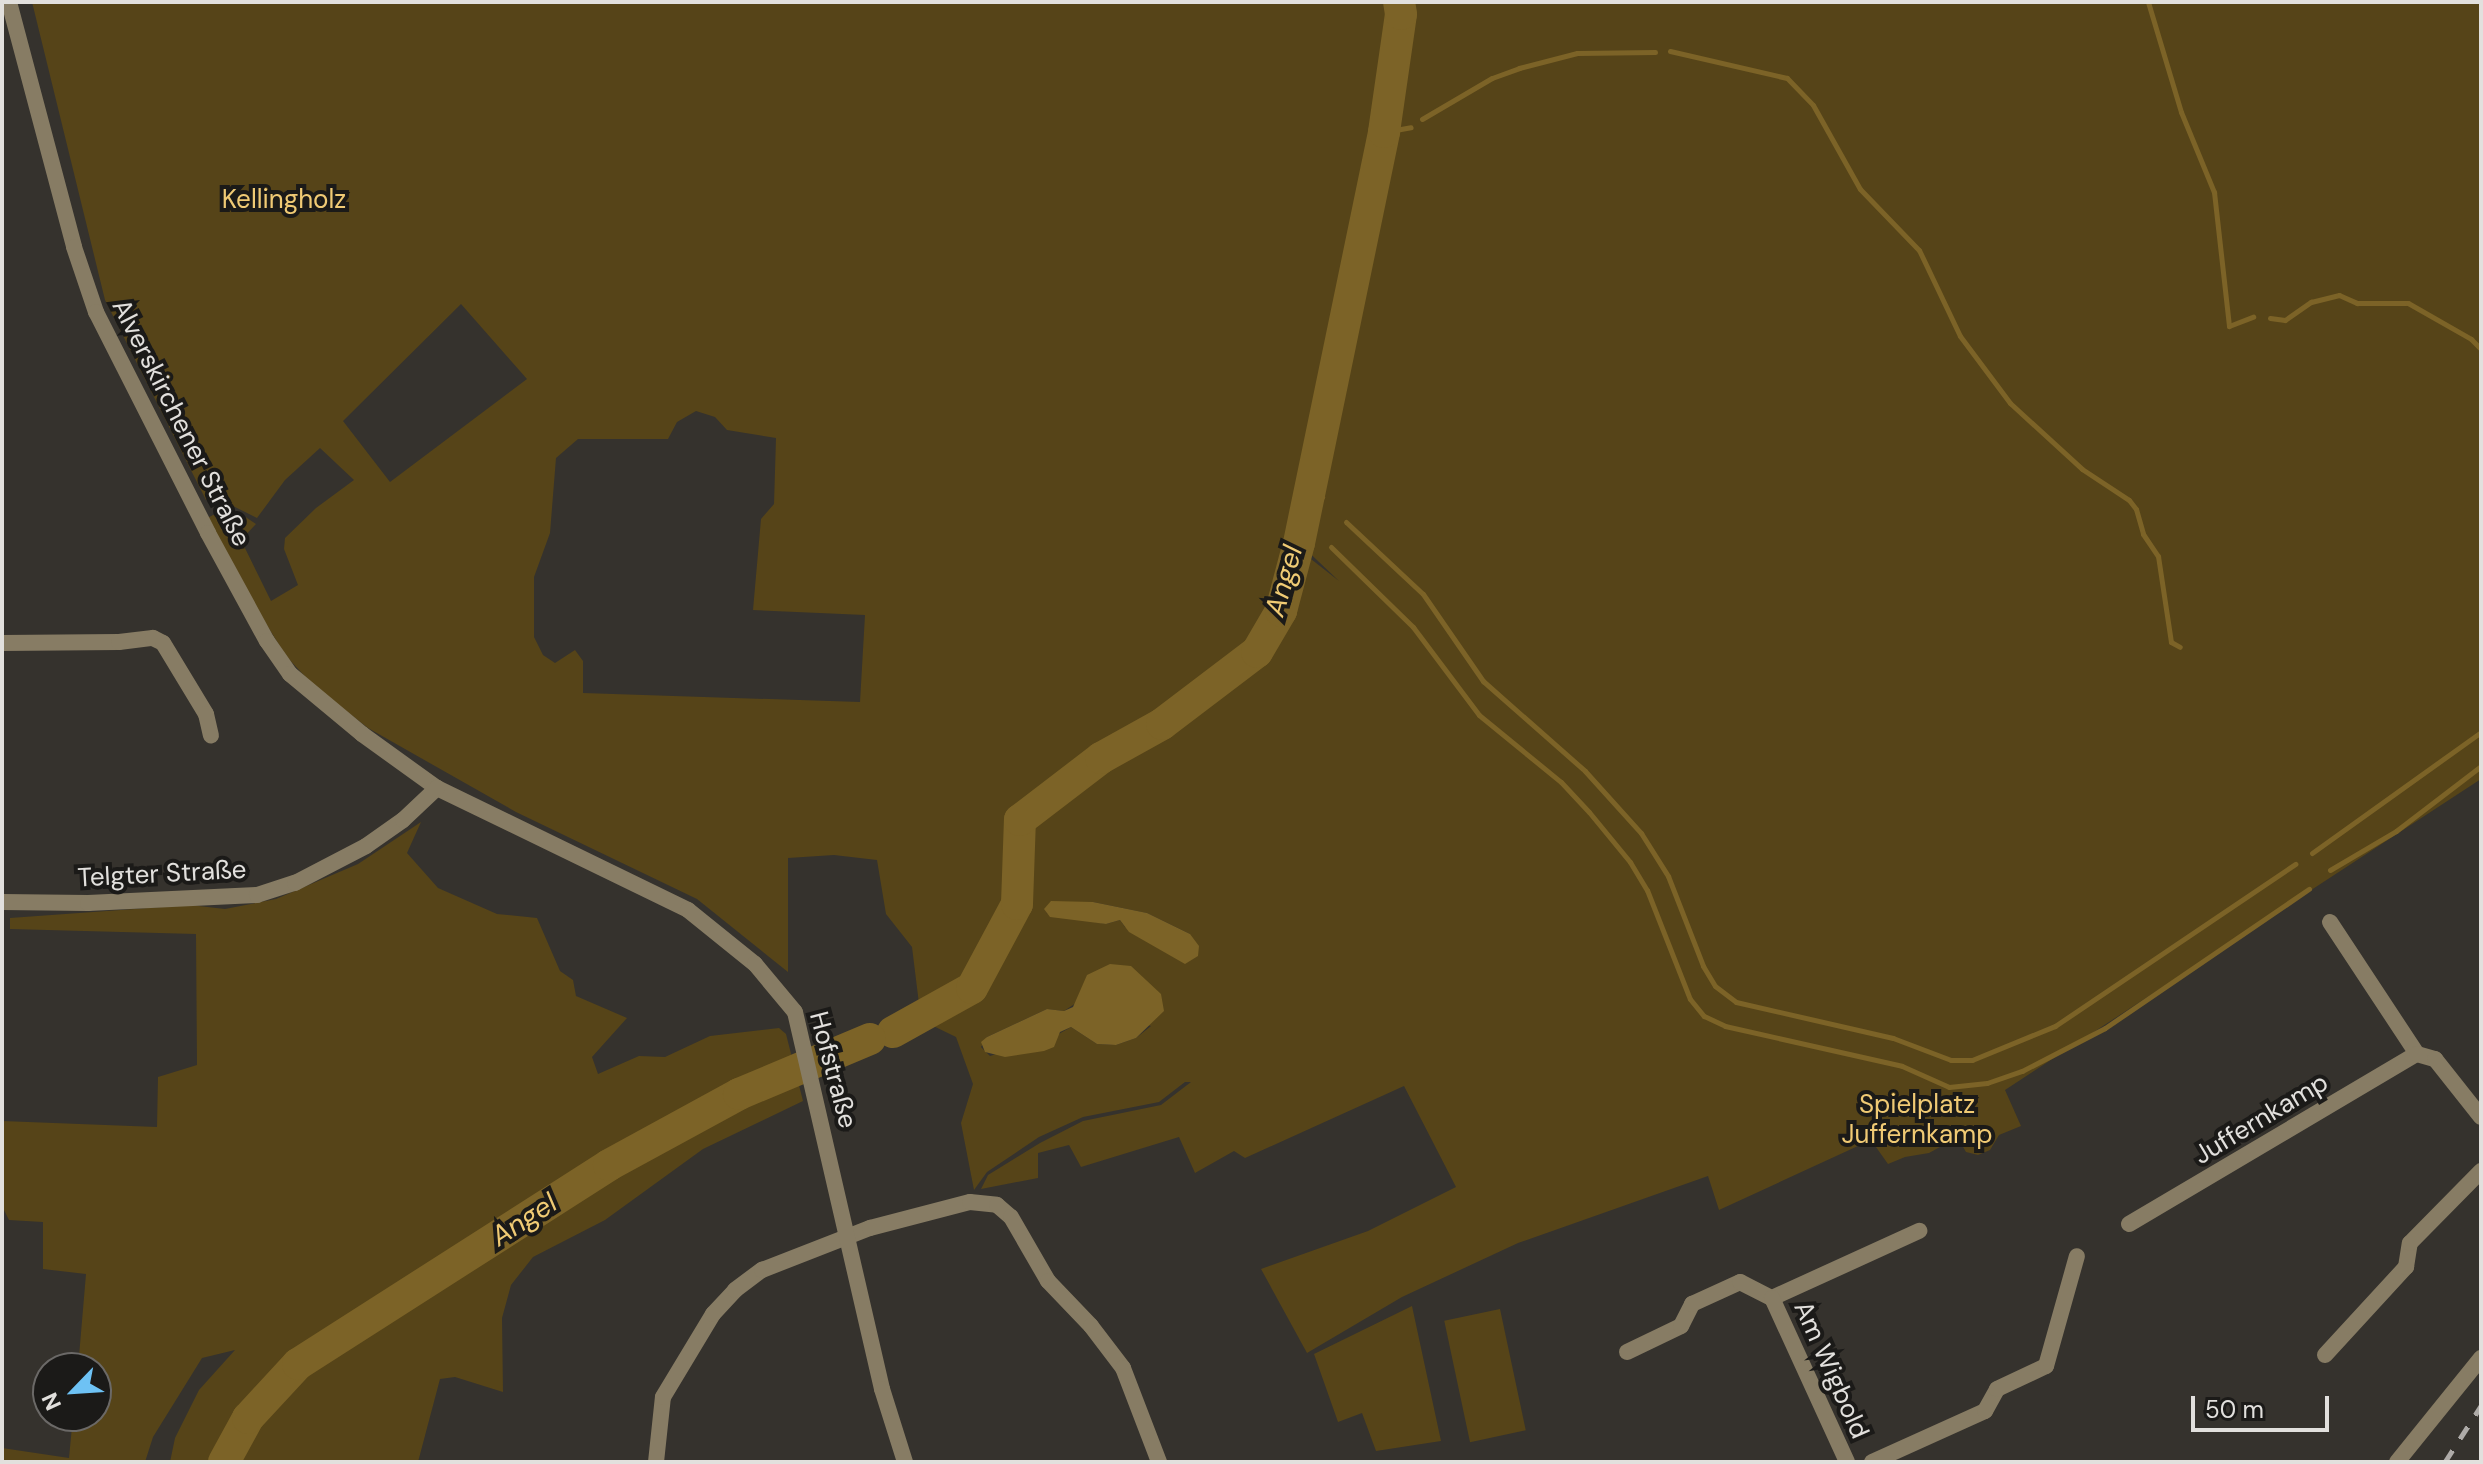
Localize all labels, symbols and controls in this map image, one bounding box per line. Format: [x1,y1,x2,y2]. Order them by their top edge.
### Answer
park label: Kellingholz [222,184,346,216]
street label: Alverskirchener Straße [105,294,257,552]
water label: Angel [1258,542,1310,620]
street label: Telgter Straße [77,854,247,894]
street label: Hofstraße [802,1008,864,1132]
street label: Juffernkamp [2188,1067,2334,1171]
park label: Spielplatz Juffernkamp [1842,1089,1992,1150]
water label: Angel [485,1186,563,1254]
street label: Am Wigbold [1787,1296,1875,1444]
north arrow [32,1352,112,1432]
scale bar [2195,1380,2333,1430]
text: N [35,1388,68,1415]
text: 50 m [2205,1394,2264,1425]

